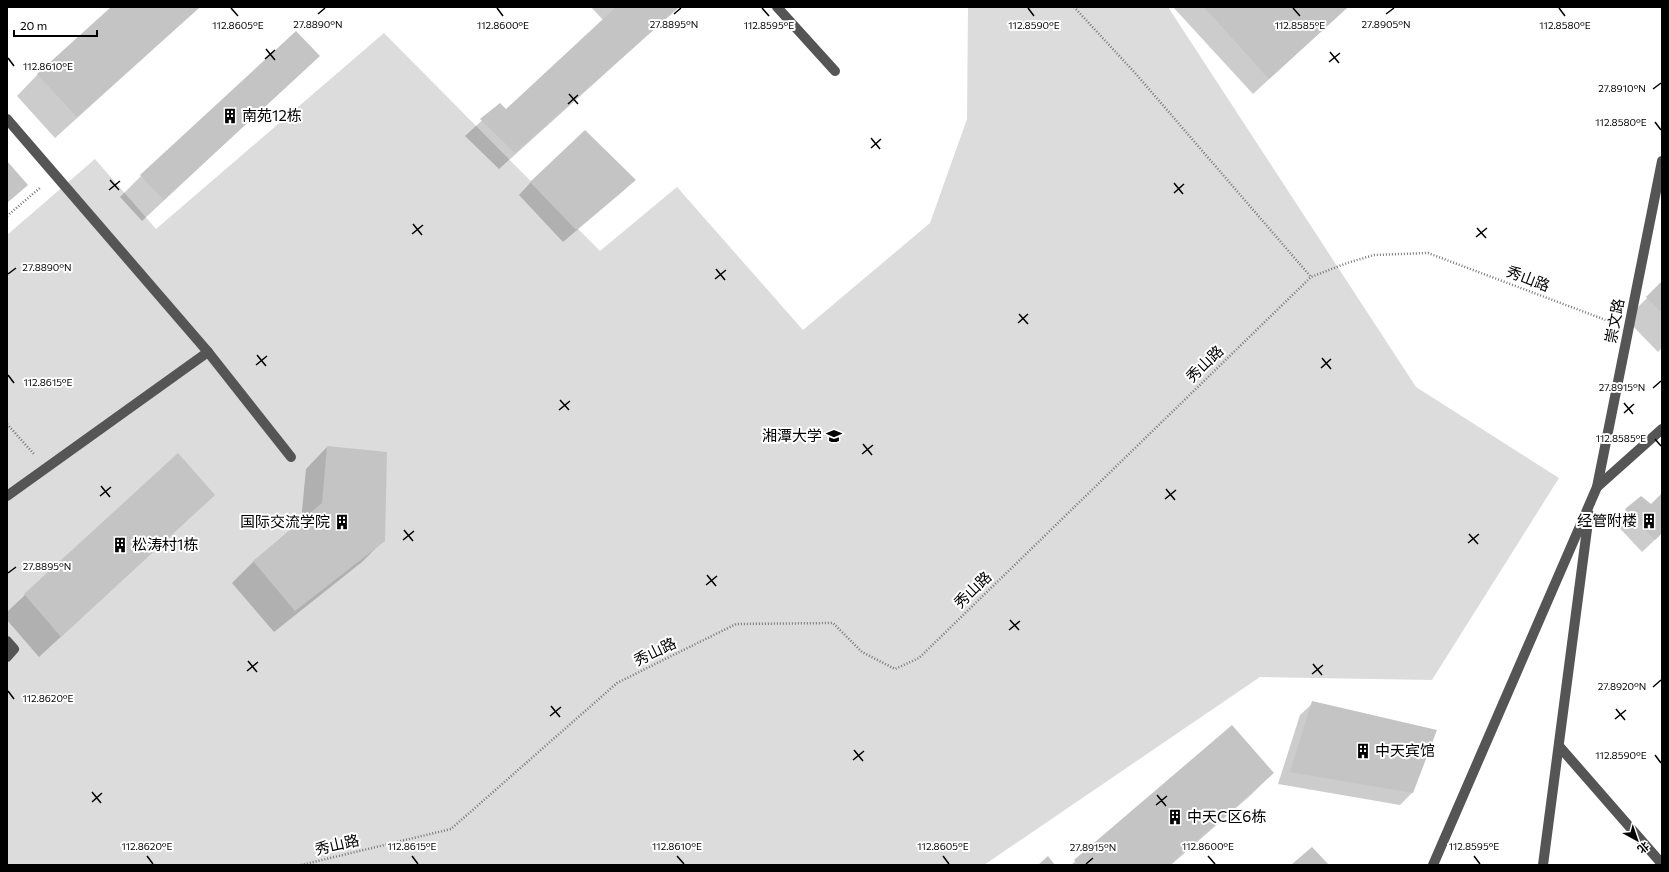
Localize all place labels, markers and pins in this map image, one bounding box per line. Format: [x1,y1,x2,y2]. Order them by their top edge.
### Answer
place label: 南苑12栋 [242,106,302,124]
building icon: 南苑12栋 [221,107,239,125]
place label: 湘潭大学 [762,426,822,444]
school or university icon: 湘潭大学 [825,427,843,445]
place label: 经管附楼 [1577,511,1637,529]
place label: 国际交流学院 [240,512,330,530]
building icon: 经管附楼 [1640,512,1658,530]
building icon: 国际交流学院 [333,513,351,531]
place label: 松涛村1栋 [132,535,198,553]
building icon: 松涛村1栋 [111,536,129,554]
place label: 中天宾馆 [1375,741,1435,759]
building icon: 中天宾馆 [1354,742,1372,760]
place label: 中天C区6栋 [1187,807,1266,825]
building icon: 中天C区6栋 [1166,808,1184,826]

